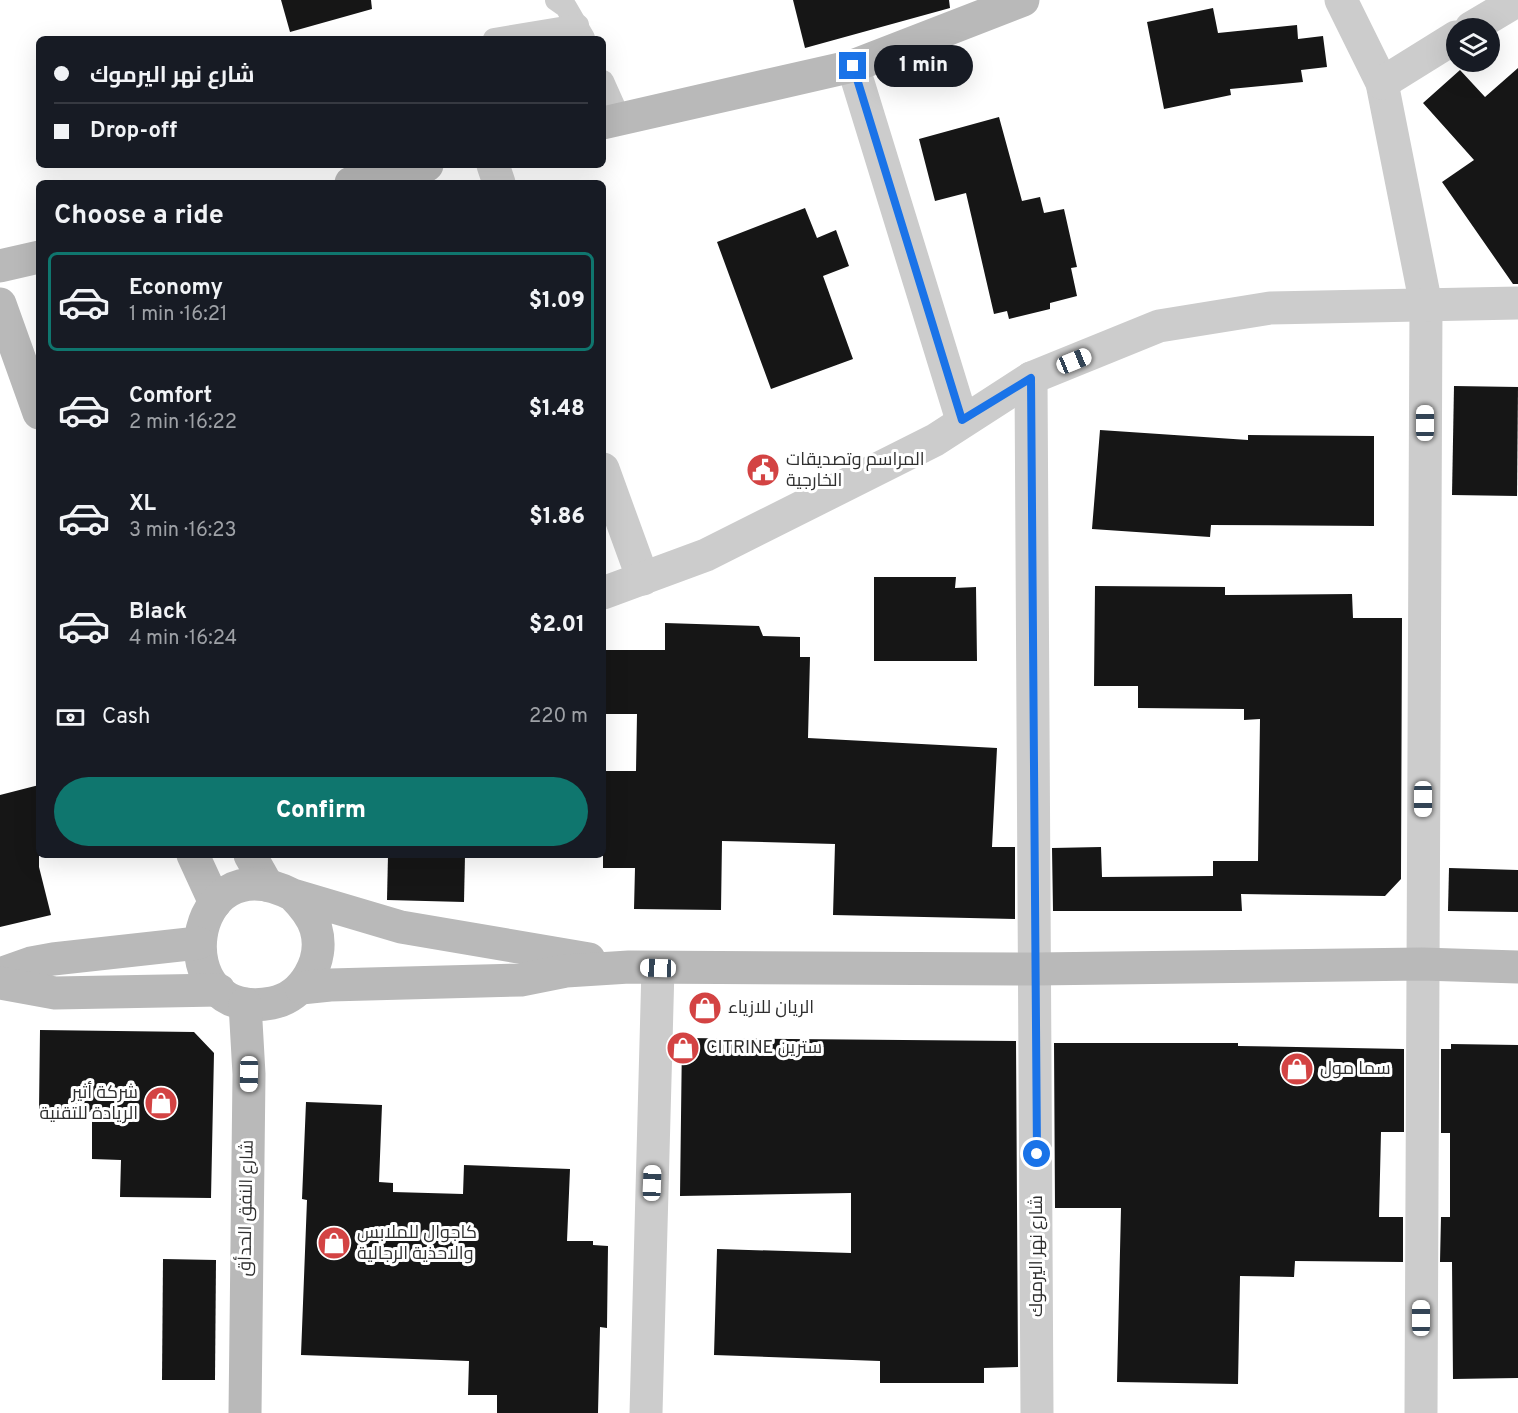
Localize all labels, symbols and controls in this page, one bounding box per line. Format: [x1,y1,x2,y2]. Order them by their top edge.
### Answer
map controls [1446,18,1500,72]
button: layers [1446,18,1500,72]
callout: 1 min [874,45,973,87]
route end [839,52,866,79]
text: 1 min [899,53,948,79]
text: شارع نهر اليرموك [90,63,255,90]
text: Drop-off [90,118,177,145]
text: Choose a ride [54,199,224,233]
icon: car [57,275,111,329]
text: Economy [129,275,223,302]
text: $1.09 [529,288,585,315]
text: 1 min · 16:21 [129,302,227,328]
car [1054,346,1094,376]
icon: car [57,383,111,437]
text: Comfort [129,383,212,410]
text: $1.48 [529,396,585,423]
car [1416,405,1434,441]
text: 2 min · 16:22 [129,410,237,436]
place label: المراسم وتصديقات الخارجية [786,449,925,493]
public building icon: المراسم وتصديقات الخارجية [745,452,781,488]
icon: car [57,491,111,545]
text: XL [129,491,156,518]
text: $1.86 [529,504,585,531]
text: 3 min · 16:23 [129,518,237,544]
icon: car [57,599,111,653]
text: Black [129,599,187,626]
text: $2.01 [529,612,585,639]
text: 4 min · 16:24 [129,626,237,652]
icon: cash [54,701,87,734]
text: Cash [102,704,151,731]
text: 220 m [529,704,588,730]
button: Confirm [54,777,588,846]
car [1414,781,1432,817]
car [640,958,676,978]
shop icon: الريان للازياء [687,990,723,1026]
place label: الريان للازياء [728,997,814,1020]
shop icon: CITRINE سترين [665,1030,701,1066]
place label: CITRINE سترين [706,1037,822,1060]
shop icon: سما مول [1279,1051,1315,1087]
car [240,1056,258,1092]
place label: سما مول [1320,1058,1391,1081]
place label: شركة أثير الريادة للتقنية [40,1081,138,1126]
shop icon: شركة أثير الريادة للتقنية [143,1085,179,1121]
street label: شارع النفق الحدأق [233,1139,260,1277]
route start [1023,1140,1050,1167]
car [642,1165,662,1201]
street label: شارع نهر اليرموك [1026,1195,1049,1317]
place label: كاجوال للملابس والاحذية الرجالية [357,1222,477,1266]
shop icon: كاجوال للملابس والاحذية الرجالية [316,1225,352,1261]
car [1412,1300,1430,1336]

